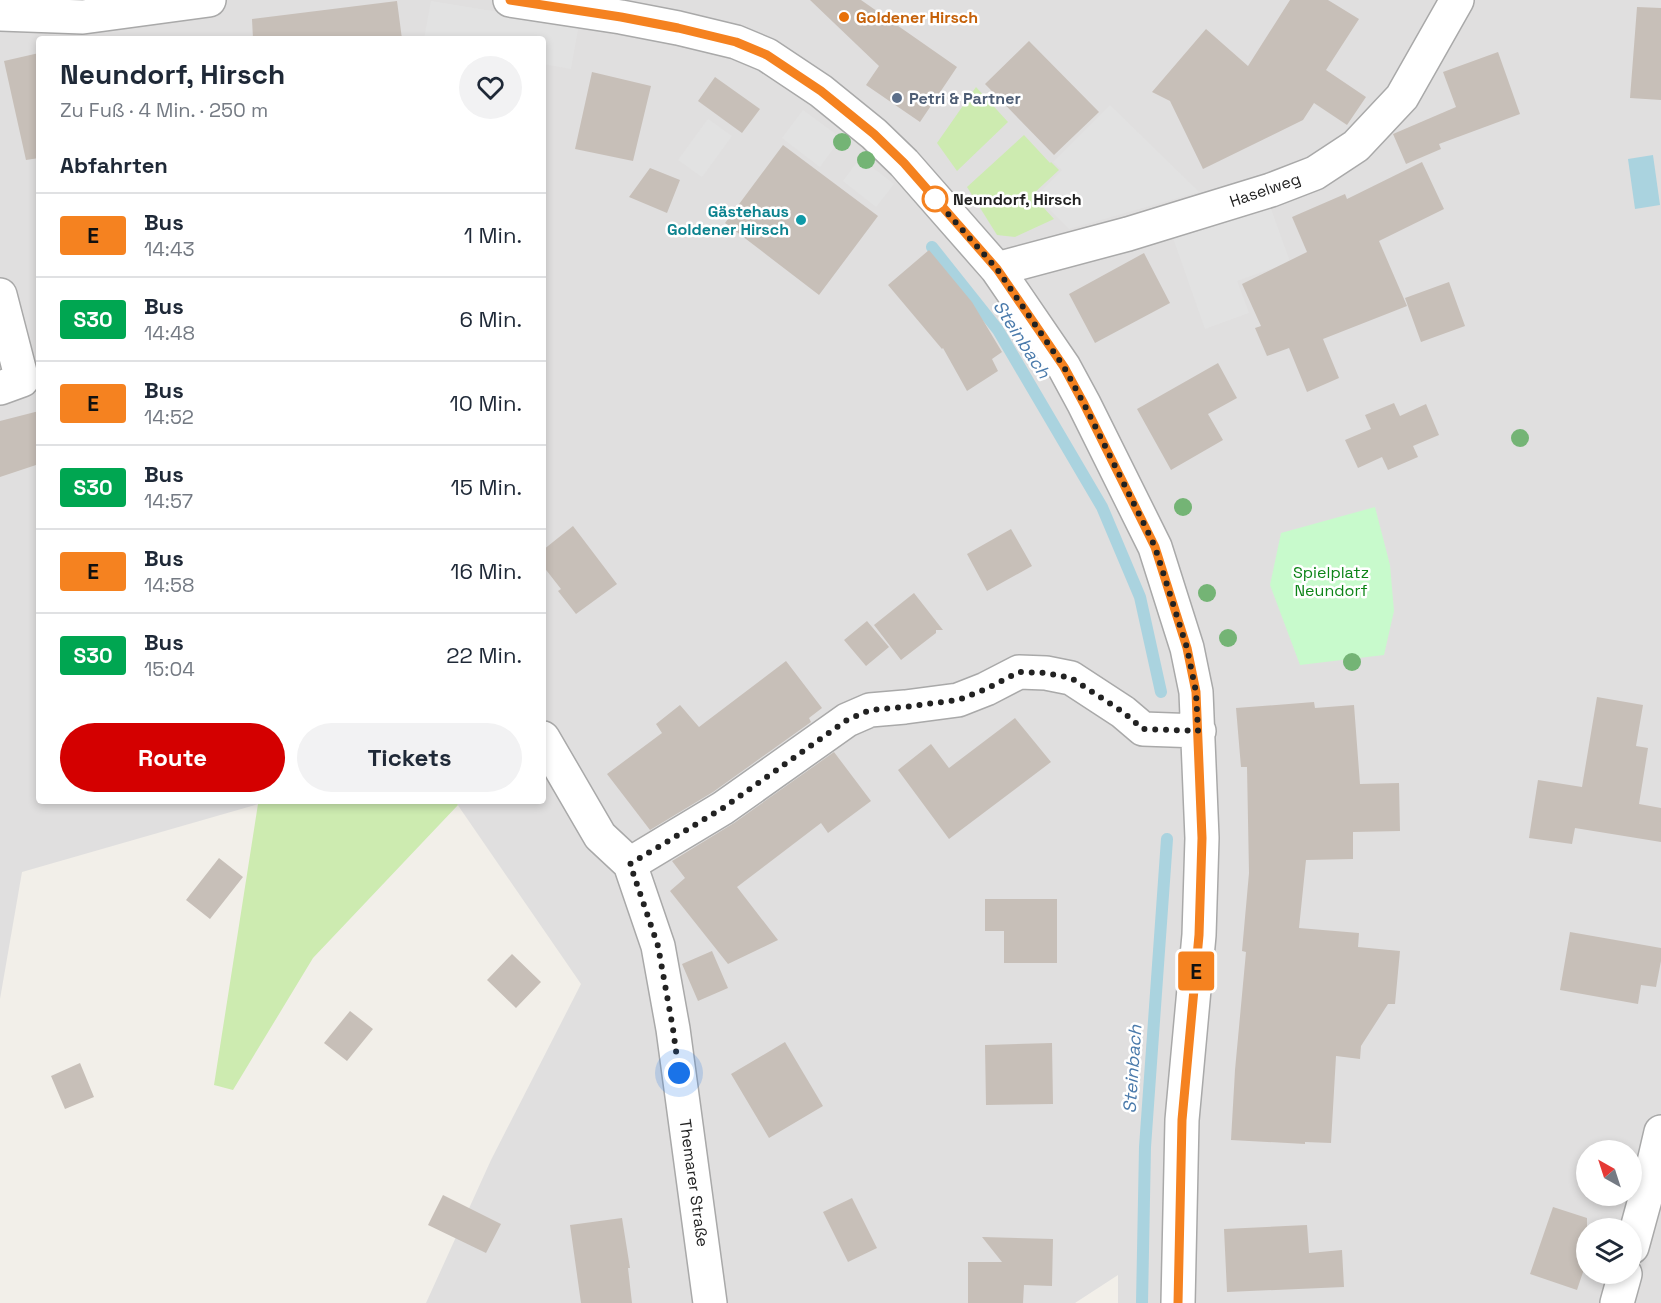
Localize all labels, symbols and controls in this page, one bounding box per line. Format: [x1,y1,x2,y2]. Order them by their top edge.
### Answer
place label: Goldener Hirsch [856,7,978,28]
marker: Goldener Hirsch [837,10,851,24]
text: Neundorf, Hirsch [60,56,285,92]
button: heart [459,56,522,119]
place label: Petri & Partner [909,88,1021,109]
marker: Petri & Partner [890,91,904,105]
text: Zu Fuß · 4 Min. · 250 m [60,97,268,123]
text: Abfahrten [60,151,168,179]
street label: Haselweg [1227,168,1303,212]
marker: Neundorf, Hirsch [922,186,948,212]
place label: Neundorf, Hirsch [953,189,1082,210]
place label: Gästehaus Goldener Hirsch [667,201,789,240]
text: Bus [144,208,184,236]
marker: Gästehaus Goldener Hirsch [794,213,808,227]
text: 1 Min. [464,221,522,249]
text: E [87,222,99,249]
text: 14:43 [144,236,195,262]
text: Bus [144,292,184,320]
water label: Steinbach [988,296,1056,383]
text: 6 Min. [459,305,522,333]
text: S30 [73,306,113,333]
text: 14:48 [144,320,195,346]
text: Bus [144,376,184,404]
text: 10 Min. [450,389,522,417]
text: E [87,390,99,417]
text: 14:52 [144,404,194,430]
text: Bus [144,460,184,488]
text: 15 Min. [450,473,522,501]
text: S30 [73,474,113,501]
text: 14:57 [144,488,193,514]
text: Bus [144,544,184,572]
text: 16 Min. [450,557,522,585]
text: E [87,558,99,585]
park label: Spielplatz Neundorf [1293,562,1369,601]
text: 14:58 [144,572,194,598]
text: Bus [144,628,184,656]
text: 22 Min. [446,641,522,669]
text: S30 [73,642,113,669]
text: 15:04 [144,656,195,682]
button: Route [60,723,285,792]
button: Tickets [297,723,522,792]
line badge: E [1176,952,1216,990]
text: E [1190,958,1202,985]
water label: Steinbach [1117,1023,1147,1114]
your location [664,1058,694,1088]
street label: Themarer Straße [675,1118,713,1248]
north arrow [1576,1140,1642,1206]
map controls [1576,1140,1642,1284]
button: layers [1576,1218,1642,1284]

